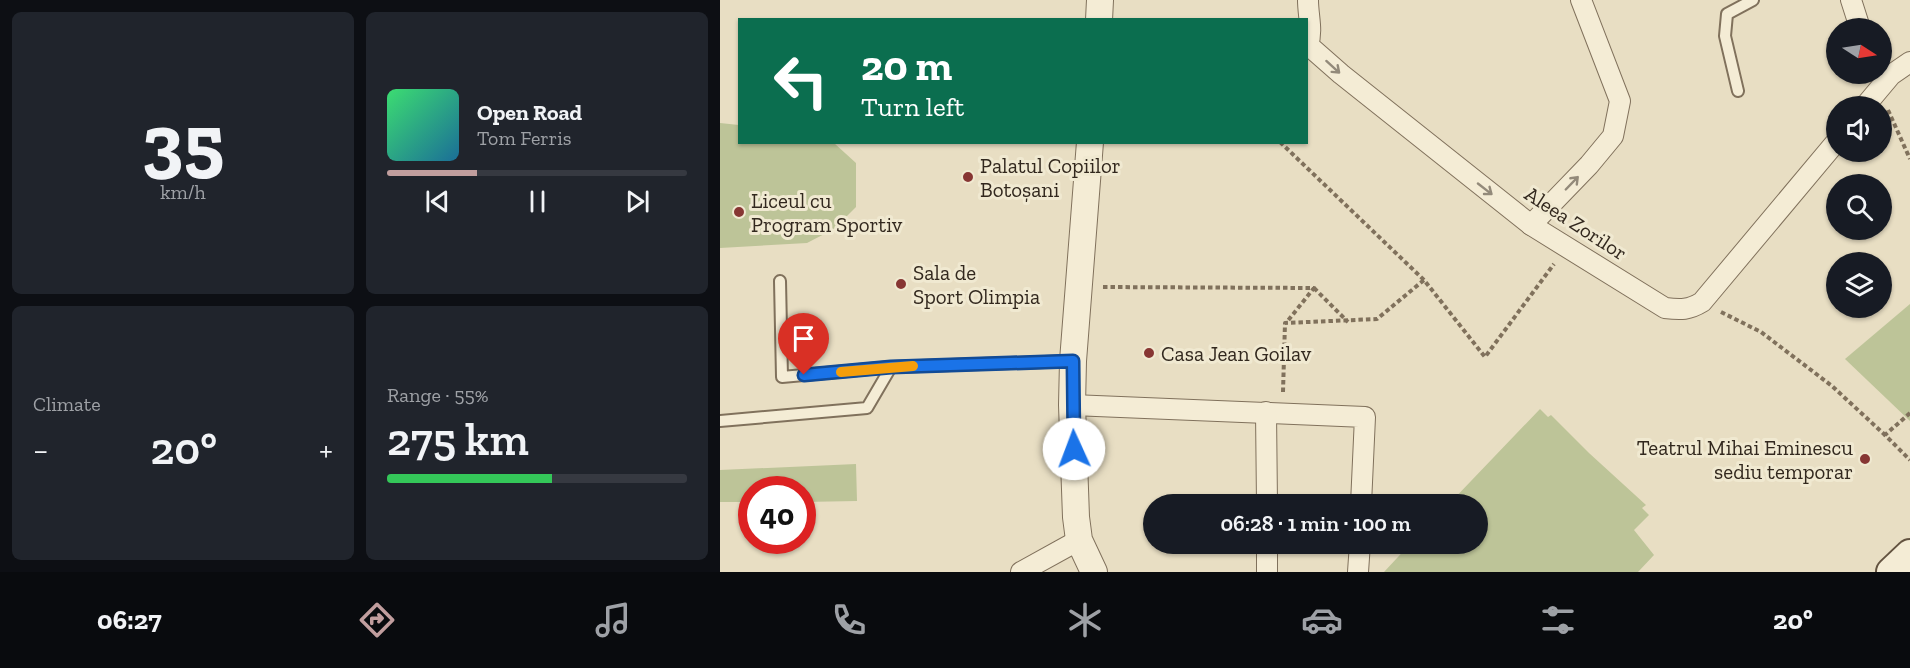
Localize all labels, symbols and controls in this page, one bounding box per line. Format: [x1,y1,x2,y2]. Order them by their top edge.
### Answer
north arrow [1826,18,1892,84]
map controls [1826,18,1892,318]
text: 20 m [861,40,952,91]
icon: left [762,42,840,120]
one-way arrow [1325,60,1340,74]
text: Turn left [861,91,964,123]
text: 35 [142,94,224,188]
button: sound [1826,96,1892,162]
text: Open Road [477,99,582,126]
text: Tom Ferris [477,126,572,150]
place label: Palatul Copiilor Botoșani [980,153,1121,202]
marker: Palatul Copiilor Botoșani [961,170,975,184]
button: search [1826,174,1892,240]
one-way arrow [1565,176,1579,191]
text: km/h [160,180,206,204]
street label: Aleea Zorilor [1520,181,1632,265]
one-way arrow [1477,182,1493,195]
icon: previous [421,185,454,218]
icon: pause [521,185,554,218]
icon: next [621,185,654,218]
place label: Liceul cu Program Sportiv [751,188,903,237]
marker: Liceul cu Program Sportiv [732,205,746,219]
button: layers [1826,252,1892,318]
place label: Sala de Sport Olimpia [913,260,1040,309]
marker: Sala de Sport Olimpia [894,277,908,291]
pin [778,313,829,375]
icon: arrive [787,322,820,355]
place label: Casa Jean Goilav [1161,341,1312,366]
marker: Casa Jean Goilav [1142,346,1156,360]
text: Range · 55% [387,383,489,407]
text: Climate [33,392,101,416]
text: 275 km [387,413,529,467]
position arrow [1042,417,1106,481]
text: 20° [150,422,217,476]
text: − [33,430,48,469]
text: + [319,430,333,469]
place label: Teatrul Mihai Eminescu sediu temporar [1637,435,1853,484]
marker: Teatrul Mihai Eminescu sediu temporar [1858,452,1872,466]
speed limit sign: 40 [738,476,816,554]
text: 06:28 · 1 min · 100 m [1220,510,1411,537]
icon: directions [356,599,398,641]
icon: music [592,599,634,641]
icon: phone [828,599,870,641]
icon: climate [1064,599,1106,641]
icon: car [1301,599,1343,641]
icon: filters [1537,599,1579,641]
text: 06:27 [97,604,162,636]
text: 20° [1773,604,1813,636]

